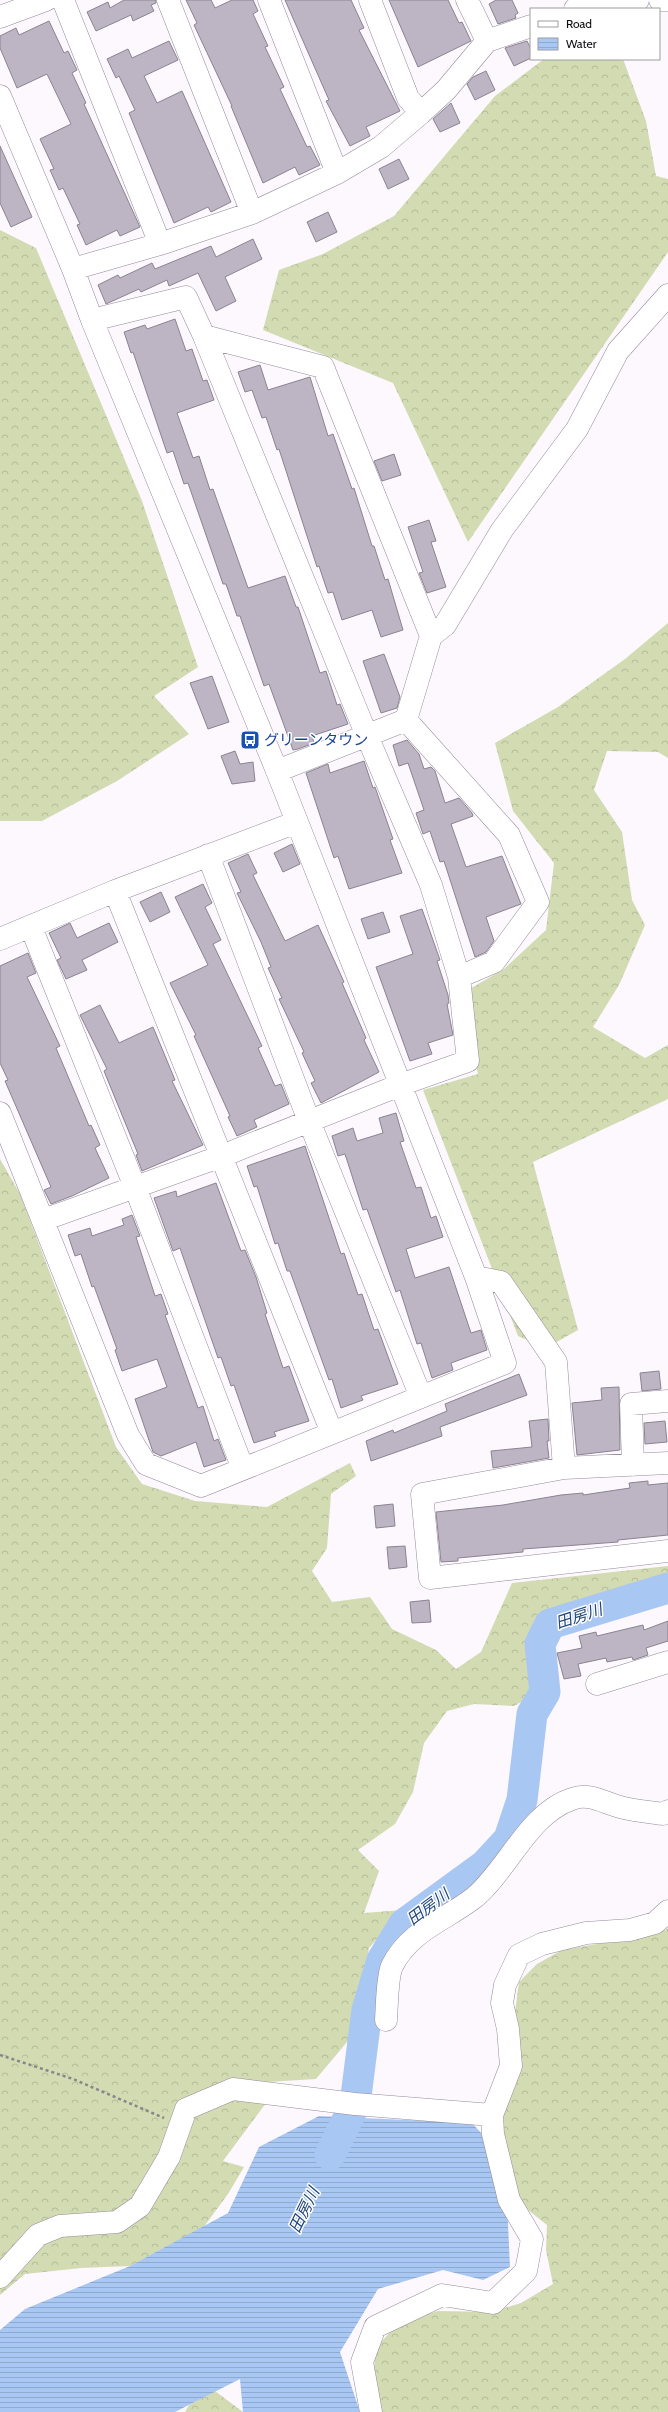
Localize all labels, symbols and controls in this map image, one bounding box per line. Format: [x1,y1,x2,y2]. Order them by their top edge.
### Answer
legend [530,8,660,60]
text: Road [566,16,592,31]
text: Water [566,36,597,51]
bus stop icon: グリーンタウン [239,729,261,751]
place label: グリーンタウン [264,731,368,749]
water label: 田房川 [553,1599,607,1632]
water label: 田房川 [403,1884,454,1929]
water label: 田房川 [285,2182,324,2236]

